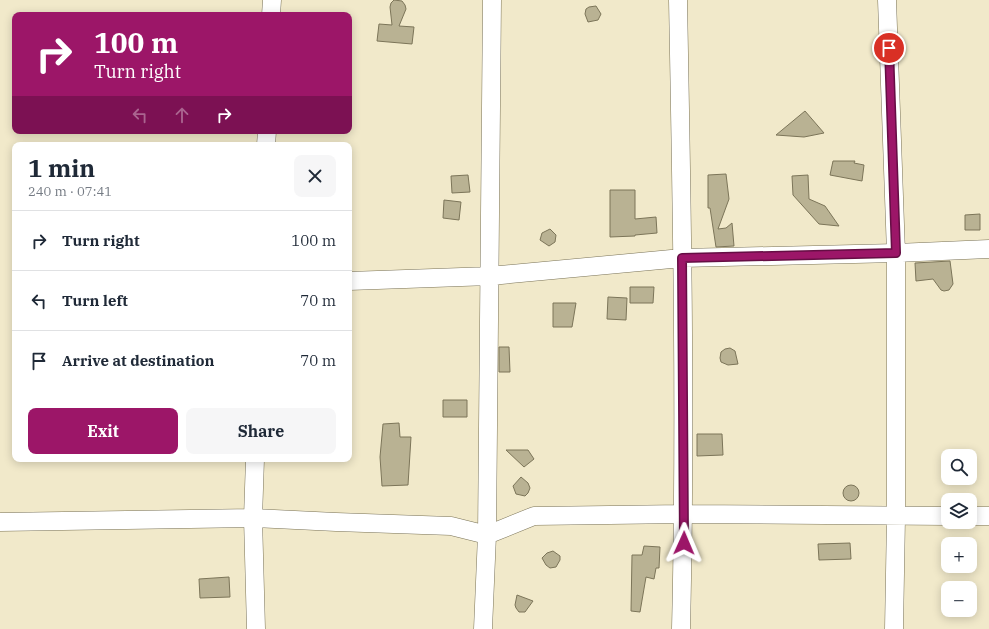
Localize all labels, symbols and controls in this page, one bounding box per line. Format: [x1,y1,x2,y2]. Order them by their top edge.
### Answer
text: 100 m [94,24,178,61]
icon: right [28,28,80,80]
pin [872,31,906,65]
icon: arrive [878,37,900,59]
text: Turn right [94,60,181,83]
icon: left [129,104,151,126]
icon: ahead [171,104,193,126]
icon: right [213,104,235,126]
text: 1 min [28,152,95,184]
button: close [294,155,336,197]
text: 240 m · 07:41 [28,183,112,200]
icon: right [28,230,50,252]
text: Turn right [62,231,140,250]
text: 100 m [291,231,336,250]
icon: left [28,290,50,312]
text: Turn left [62,291,128,310]
text: 70 m [300,291,336,310]
icon: arrive [28,350,50,372]
text: Arrive at destination [62,351,214,370]
text: 70 m [300,351,336,370]
button: Exit [28,408,178,454]
button: Share [186,408,336,454]
map controls [941,449,977,617]
button: search [941,449,977,485]
button: layers [941,493,977,529]
position arrow [663,522,705,564]
button: + [941,537,977,573]
button: − [941,581,977,617]

